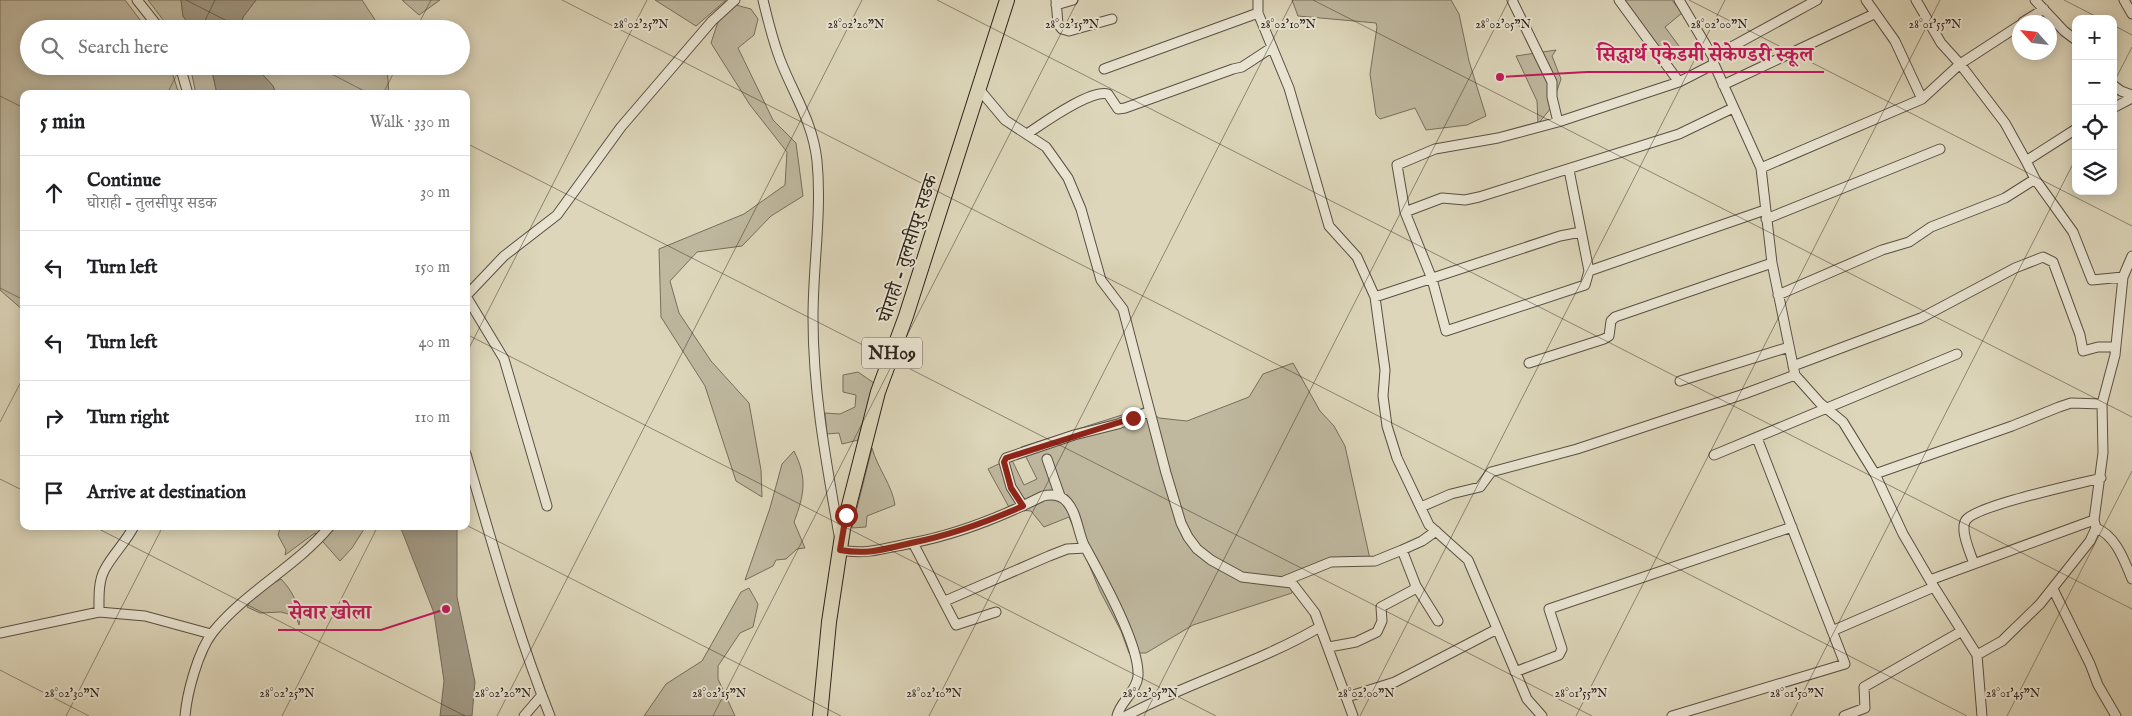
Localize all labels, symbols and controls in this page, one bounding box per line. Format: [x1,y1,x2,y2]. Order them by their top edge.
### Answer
north arrow [2012,15,2057,60]
map controls [2072,15,2117,195]
button: + [2072,15,2117,60]
text: 28°02'25"N [613,17,669,32]
text: 28°02'20"N [828,17,885,32]
text: 28°02'15"N [1045,17,1100,32]
text: 28°02'10"N [1260,17,1316,32]
text: 28°02'05"N [1475,17,1531,32]
text: 28°02'00"N [1690,17,1748,32]
text: 28°01'55"N [1909,17,1962,32]
search box [20,20,470,75]
icon: search [38,34,66,62]
text: Search here [78,36,169,60]
callout: सिद्धार्थ एकेडमी सेकेण्डरी स्कूल [1587,37,1824,72]
text: सिद्धार्थ एकेडमी सेकेण्डरी स्कूल [1595,42,1815,68]
button: − [2072,60,2117,105]
button: locate [2072,105,2117,150]
text: 5 min [40,109,85,136]
text: Walk · 330 m [370,113,450,133]
button: layers [2072,150,2117,195]
text: Continue [87,169,161,193]
street label: घोराही - तुलसीपुर सडक [873,170,945,327]
icon: ahead [40,179,68,207]
text: 30 m [420,183,450,203]
text: घोराही - तुलसीपुर सडक [87,194,217,214]
icon: left [40,254,68,282]
text: Turn left [87,256,158,280]
text: 150 m [415,258,450,278]
icon: left [40,329,68,357]
text: Turn left [87,331,158,355]
text: 40 m [418,333,450,353]
road number: NH09 [862,338,922,368]
icon: right [40,404,68,432]
text: Turn right [87,406,169,430]
route end [1122,407,1145,430]
text: 110 m [414,408,450,428]
icon: arrive [40,479,68,507]
text: Arrive at destination [87,481,246,505]
route start [835,504,858,527]
callout: सेवार खोला [278,595,381,630]
text: सेवार खोला [287,600,373,626]
text: 28°02'30"N [44,686,100,701]
text: 28°02'25"N [259,686,315,701]
text: 28°02'20"N [475,686,532,701]
text: 28°02'15"N [692,686,747,701]
text: 28°02'10"N [906,686,962,701]
text: 28°02'05"N [1122,686,1178,701]
text: 28°02'00"N [1337,686,1395,701]
text: 28°01'55"N [1555,686,1608,701]
text: 28°01'50"N [1770,686,1825,701]
text: 28°01'45"N [1986,686,2041,701]

